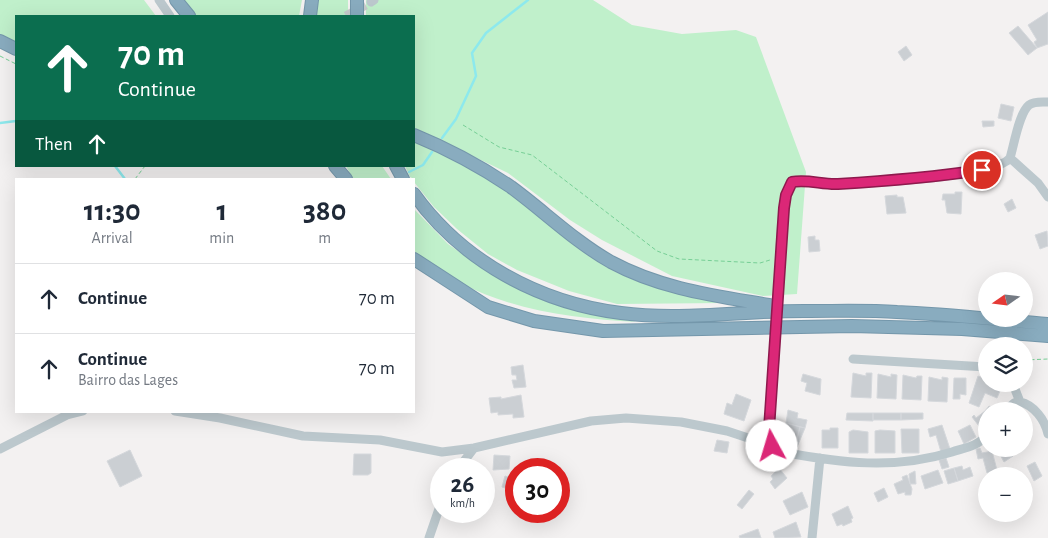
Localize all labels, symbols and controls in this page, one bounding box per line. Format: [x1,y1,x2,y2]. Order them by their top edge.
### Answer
icon: ahead [35,35,100,100]
text: 70 m [118,37,185,72]
text: Continue [118,78,196,100]
icon: ahead [83,130,111,158]
text: Then [35,135,73,154]
pin [961,149,1003,191]
icon: arrive [968,156,996,184]
text: 11:30 [84,196,141,226]
text: 1 [216,196,227,226]
text: 380 [303,196,346,226]
text: Arrival [92,230,133,246]
text: min [209,230,234,246]
text: m [318,230,331,246]
north arrow [978,272,1032,328]
map controls [978,272,1033,522]
icon: ahead [35,285,63,313]
text: Continue [78,289,147,308]
text: 70 m [359,289,395,308]
button: layers [978,337,1033,392]
text: Continue [78,350,147,369]
icon: ahead [35,355,63,383]
text: 70 m [359,359,395,378]
text: Bairro das Lages [78,372,178,388]
button: + [978,402,1033,457]
position arrow [745,419,797,471]
speed limit sign: 30 [505,458,570,523]
button: − [978,467,1033,522]
text: 26 [451,472,474,497]
text: km/h [450,497,475,509]

